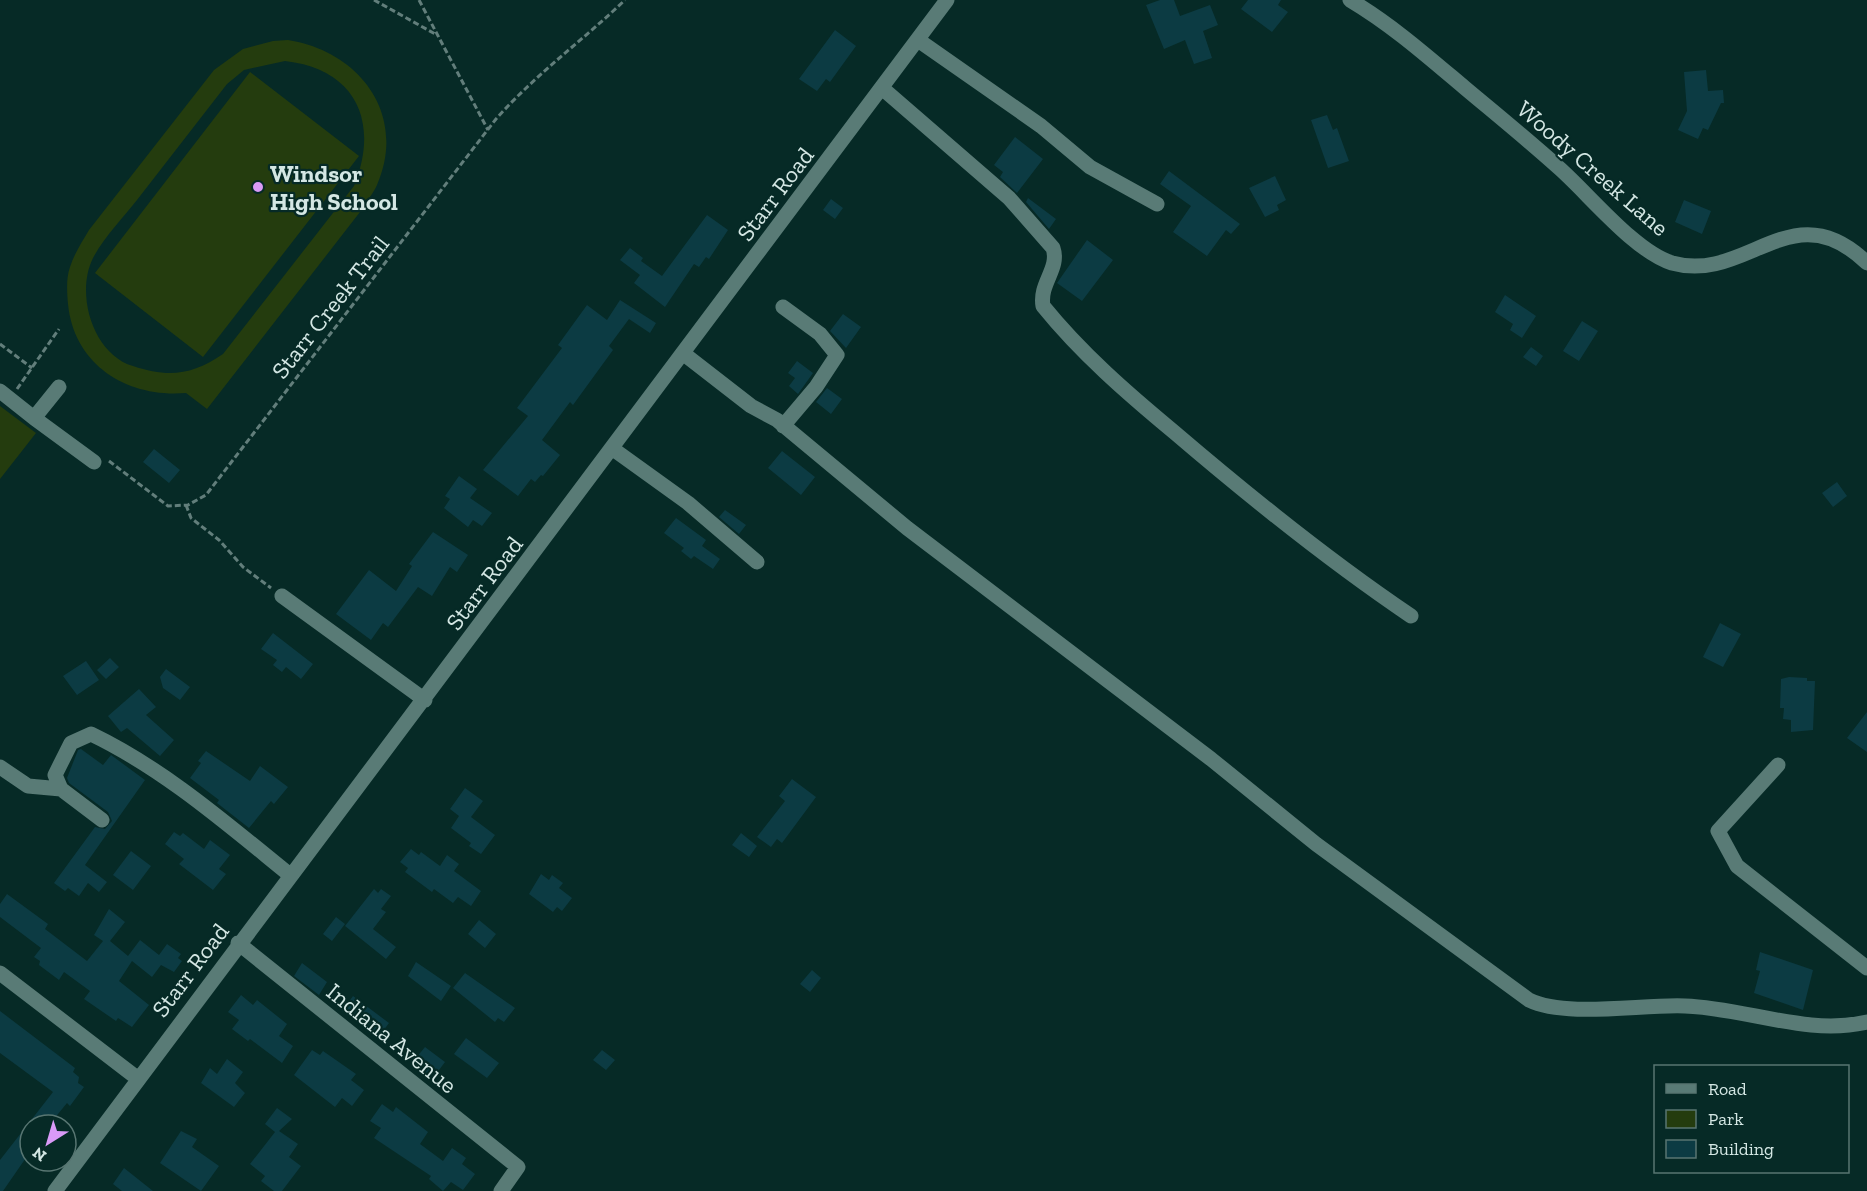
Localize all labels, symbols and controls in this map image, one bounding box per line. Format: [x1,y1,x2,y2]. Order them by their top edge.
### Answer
street label: Woody Creek Lane [1511,94,1675,242]
street label: Starr Road [730,141,820,247]
place label: Windsor High School [270,159,398,216]
marker: Windsor High School [251,180,265,194]
street label: Starr Creek Trail [265,230,395,384]
street label: Starr Road [439,530,529,636]
street label: Starr Road [145,917,235,1023]
street label: Indiana Avenue [321,977,463,1099]
legend [1654,1065,1849,1173]
text: Road [1708,1078,1747,1100]
text: Park [1708,1108,1744,1130]
north arrow [18,1113,78,1173]
text: Building [1708,1138,1774,1160]
text: N [29,1143,50,1166]

